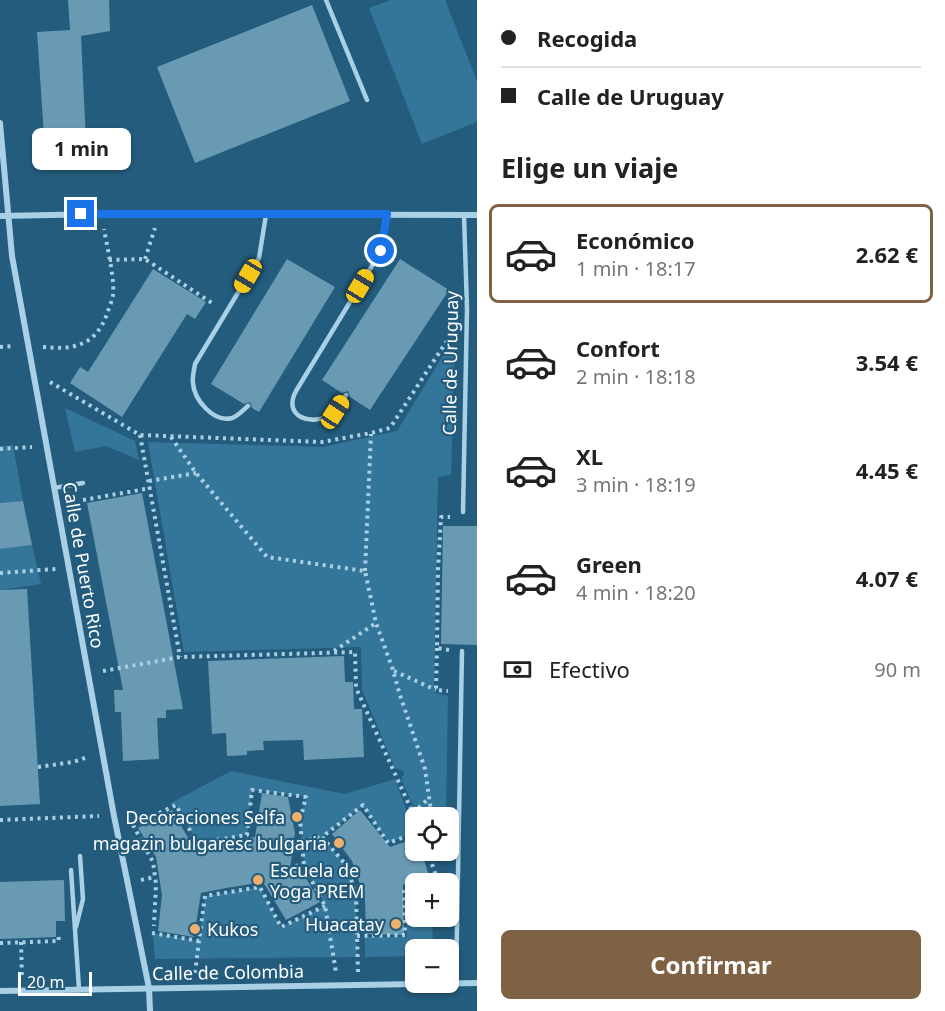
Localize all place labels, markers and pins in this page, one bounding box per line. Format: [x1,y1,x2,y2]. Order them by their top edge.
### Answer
place label: Decoraciones Selfa [125,805,285,829]
marker: Decoraciones Selfa [290,810,304,824]
place label: magazin bulgaresc bulgaria [93,831,327,855]
marker: magazin bulgaresc bulgaria [332,836,346,850]
place label: Escuela de Yoga PREM [270,858,364,903]
marker: Escuela de Yoga PREM [251,873,265,887]
place label: Huacatay [305,912,385,936]
place label: Kukos [207,917,258,941]
marker: Huacatay [389,917,403,931]
marker: Kukos [188,922,202,936]

